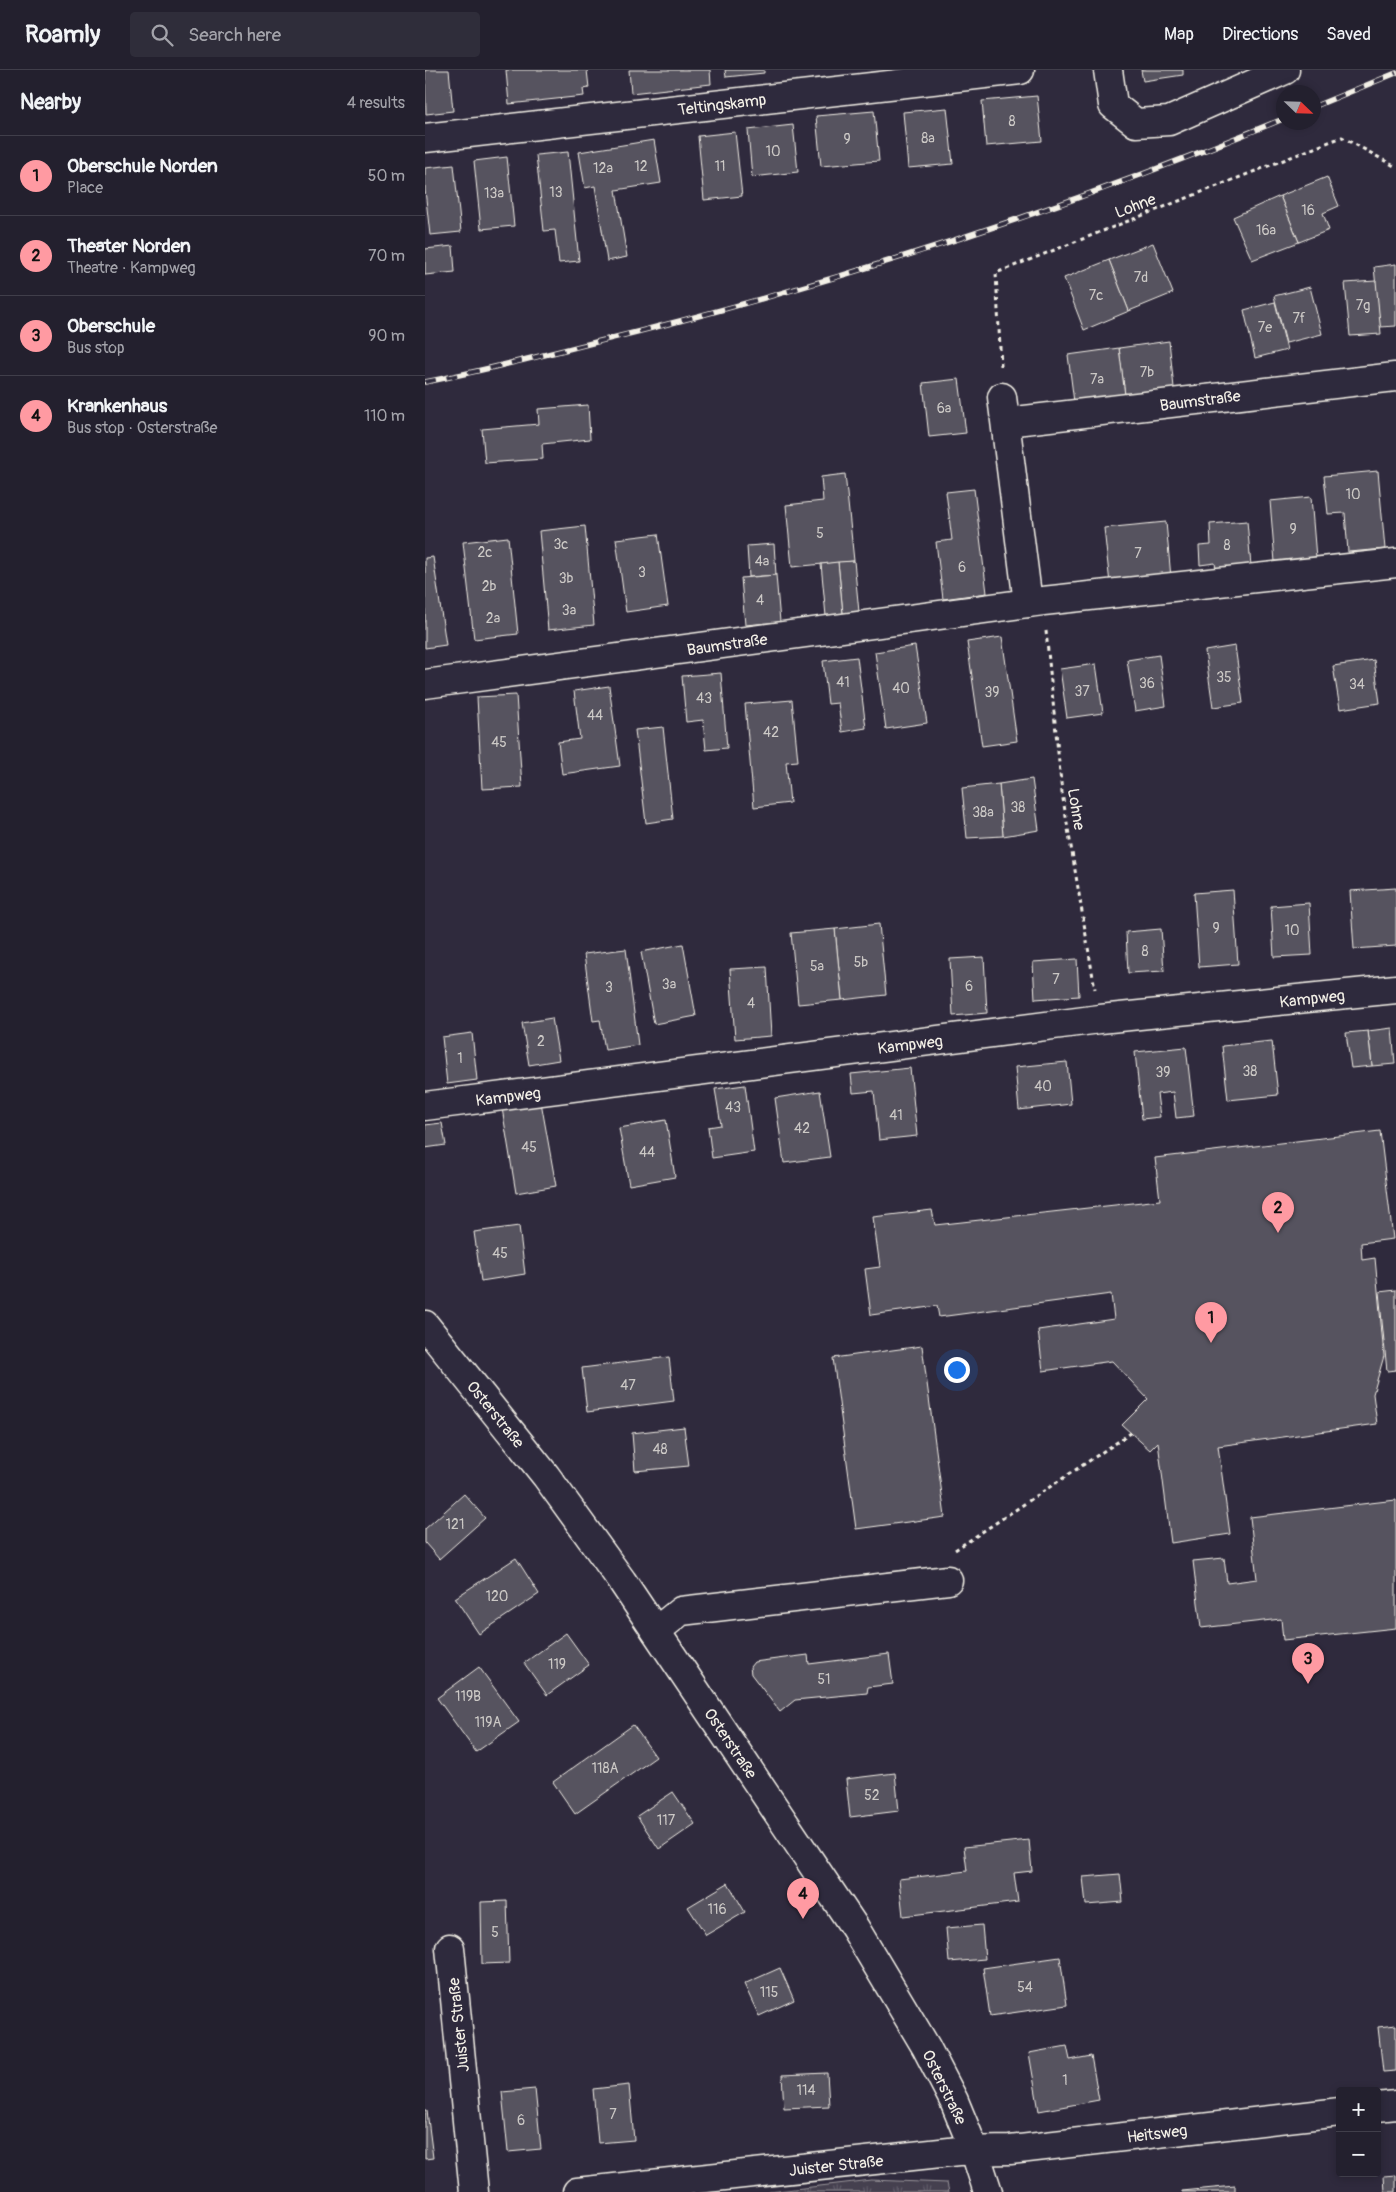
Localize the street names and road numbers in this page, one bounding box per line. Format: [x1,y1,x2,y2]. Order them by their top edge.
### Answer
street label: Teltingskamp [677,90,767,120]
street label: Lohne [1112,189,1159,223]
street label: Baumstraße [1159,386,1242,416]
street label: Baumstraße [686,629,769,661]
street label: Lohne [1063,787,1089,832]
street label: Kampweg [1278,986,1346,1012]
street label: Kampweg [876,1031,944,1059]
street label: Kampweg [474,1083,542,1111]
street label: Osterstraße [462,1377,528,1452]
street label: Osterstraße [699,1705,761,1783]
street label: Juister Straße [444,1977,474,2073]
street label: Osterstraße [917,2047,971,2128]
street label: Heitsweg [1126,2120,1188,2148]
street label: Juister Straße [788,2151,884,2181]

